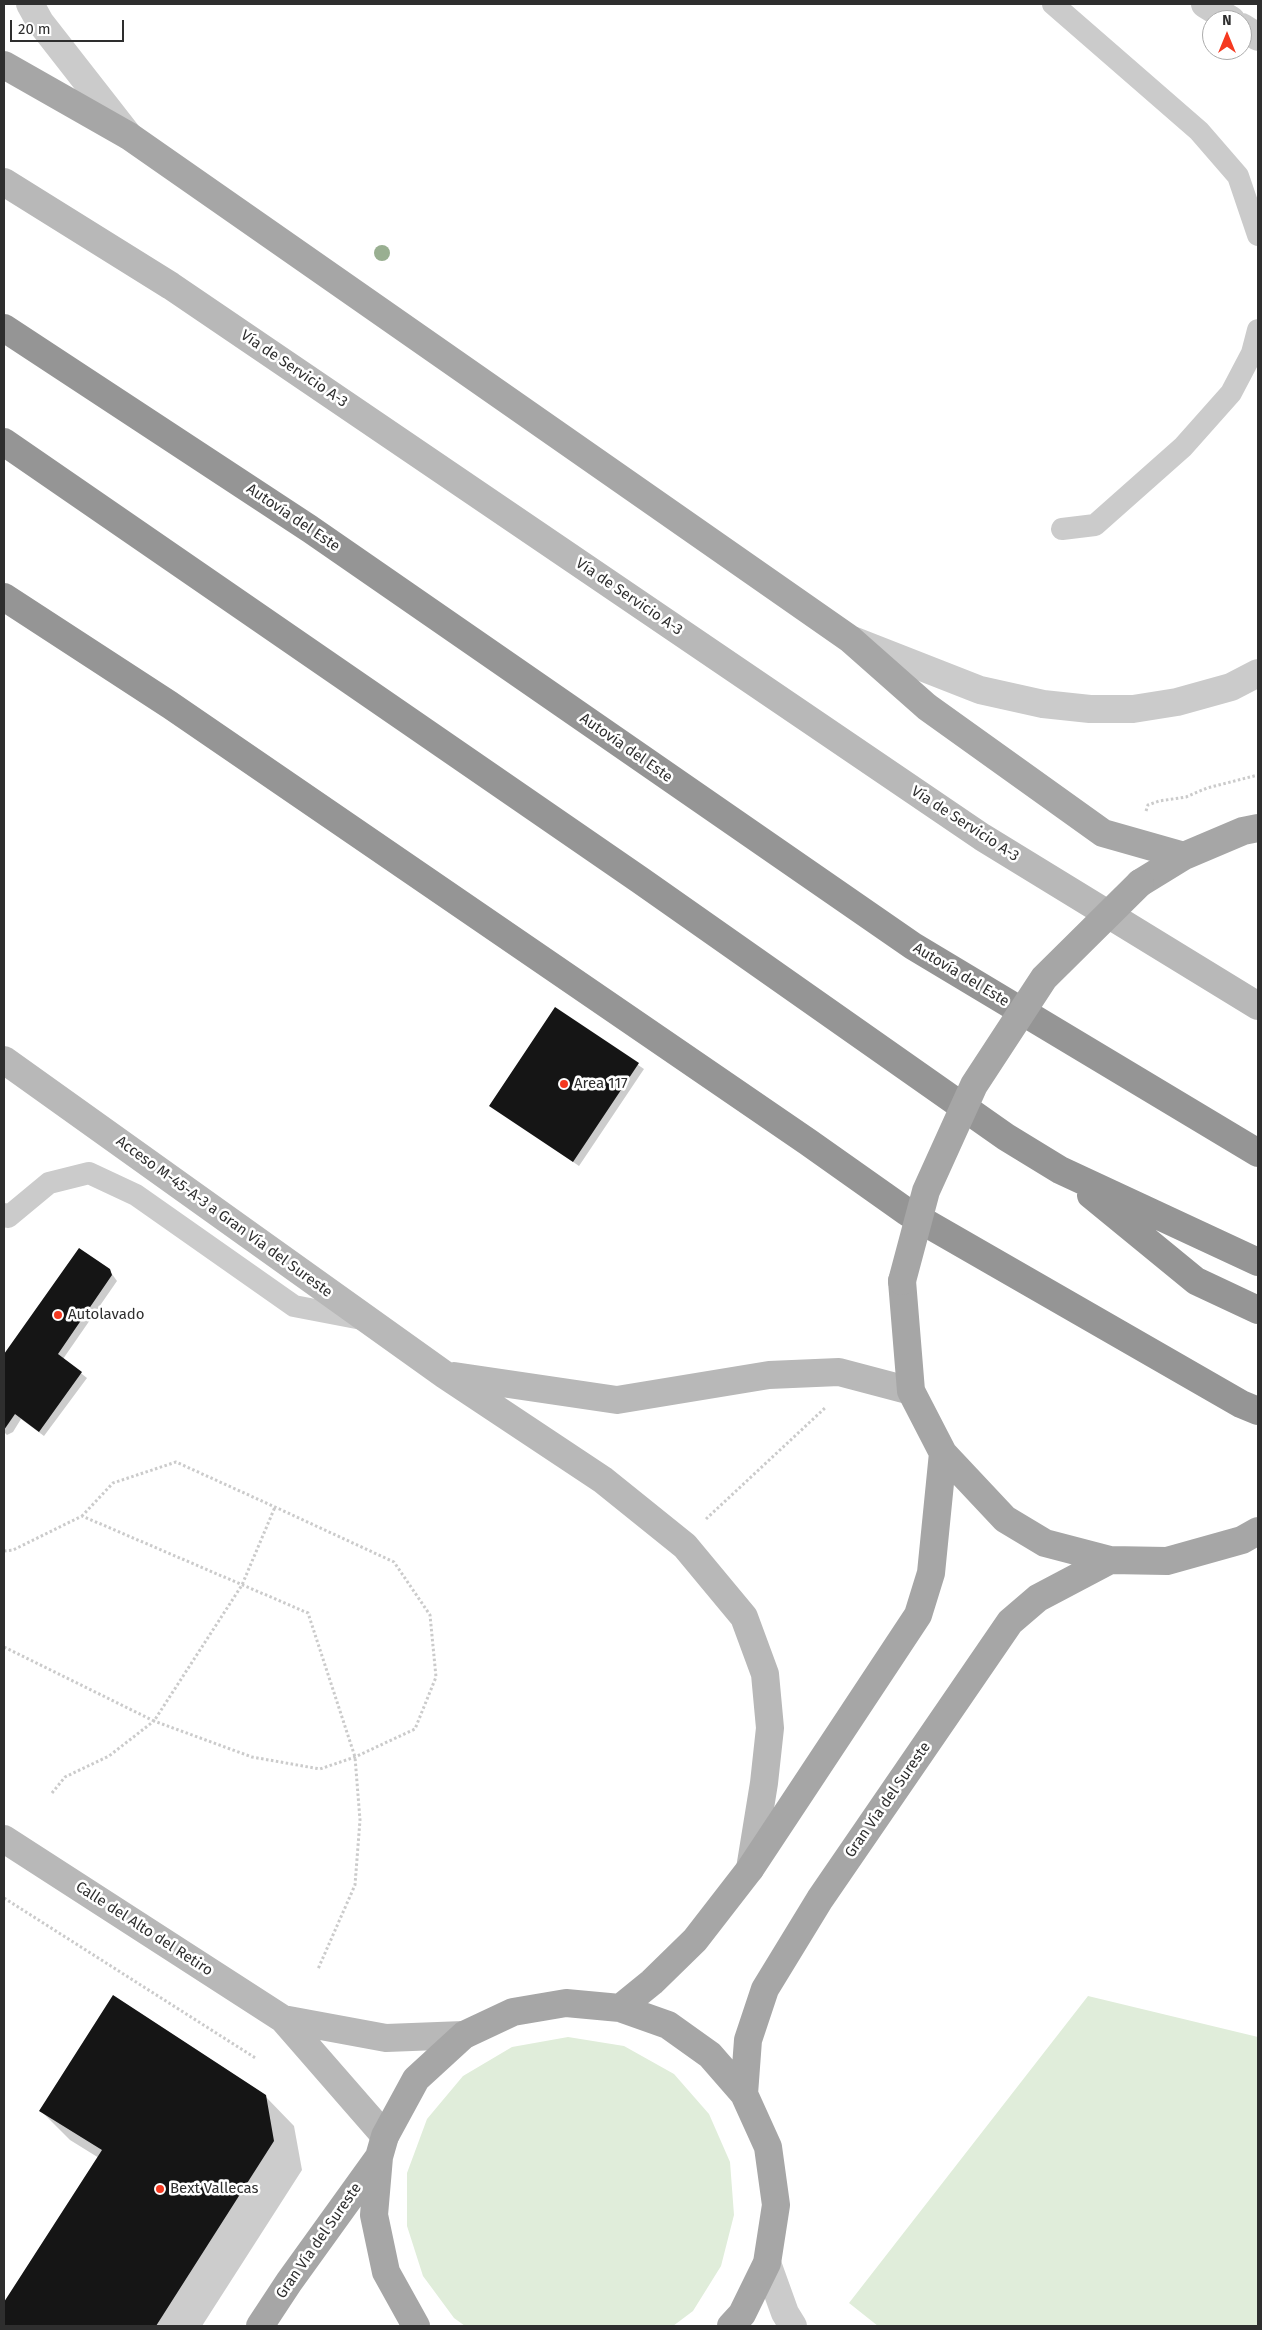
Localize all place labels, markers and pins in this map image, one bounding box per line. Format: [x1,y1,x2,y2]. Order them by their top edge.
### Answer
place label: Area 117 [574,1075,628,1093]
marker: Area 117 [558,1078,570,1090]
place label: Autolavado [68,1306,145,1324]
marker: Autolavado [52,1309,64,1321]
place label: Bext Vallecas [170,2180,258,2198]
marker: Bext Vallecas [154,2183,166,2195]

